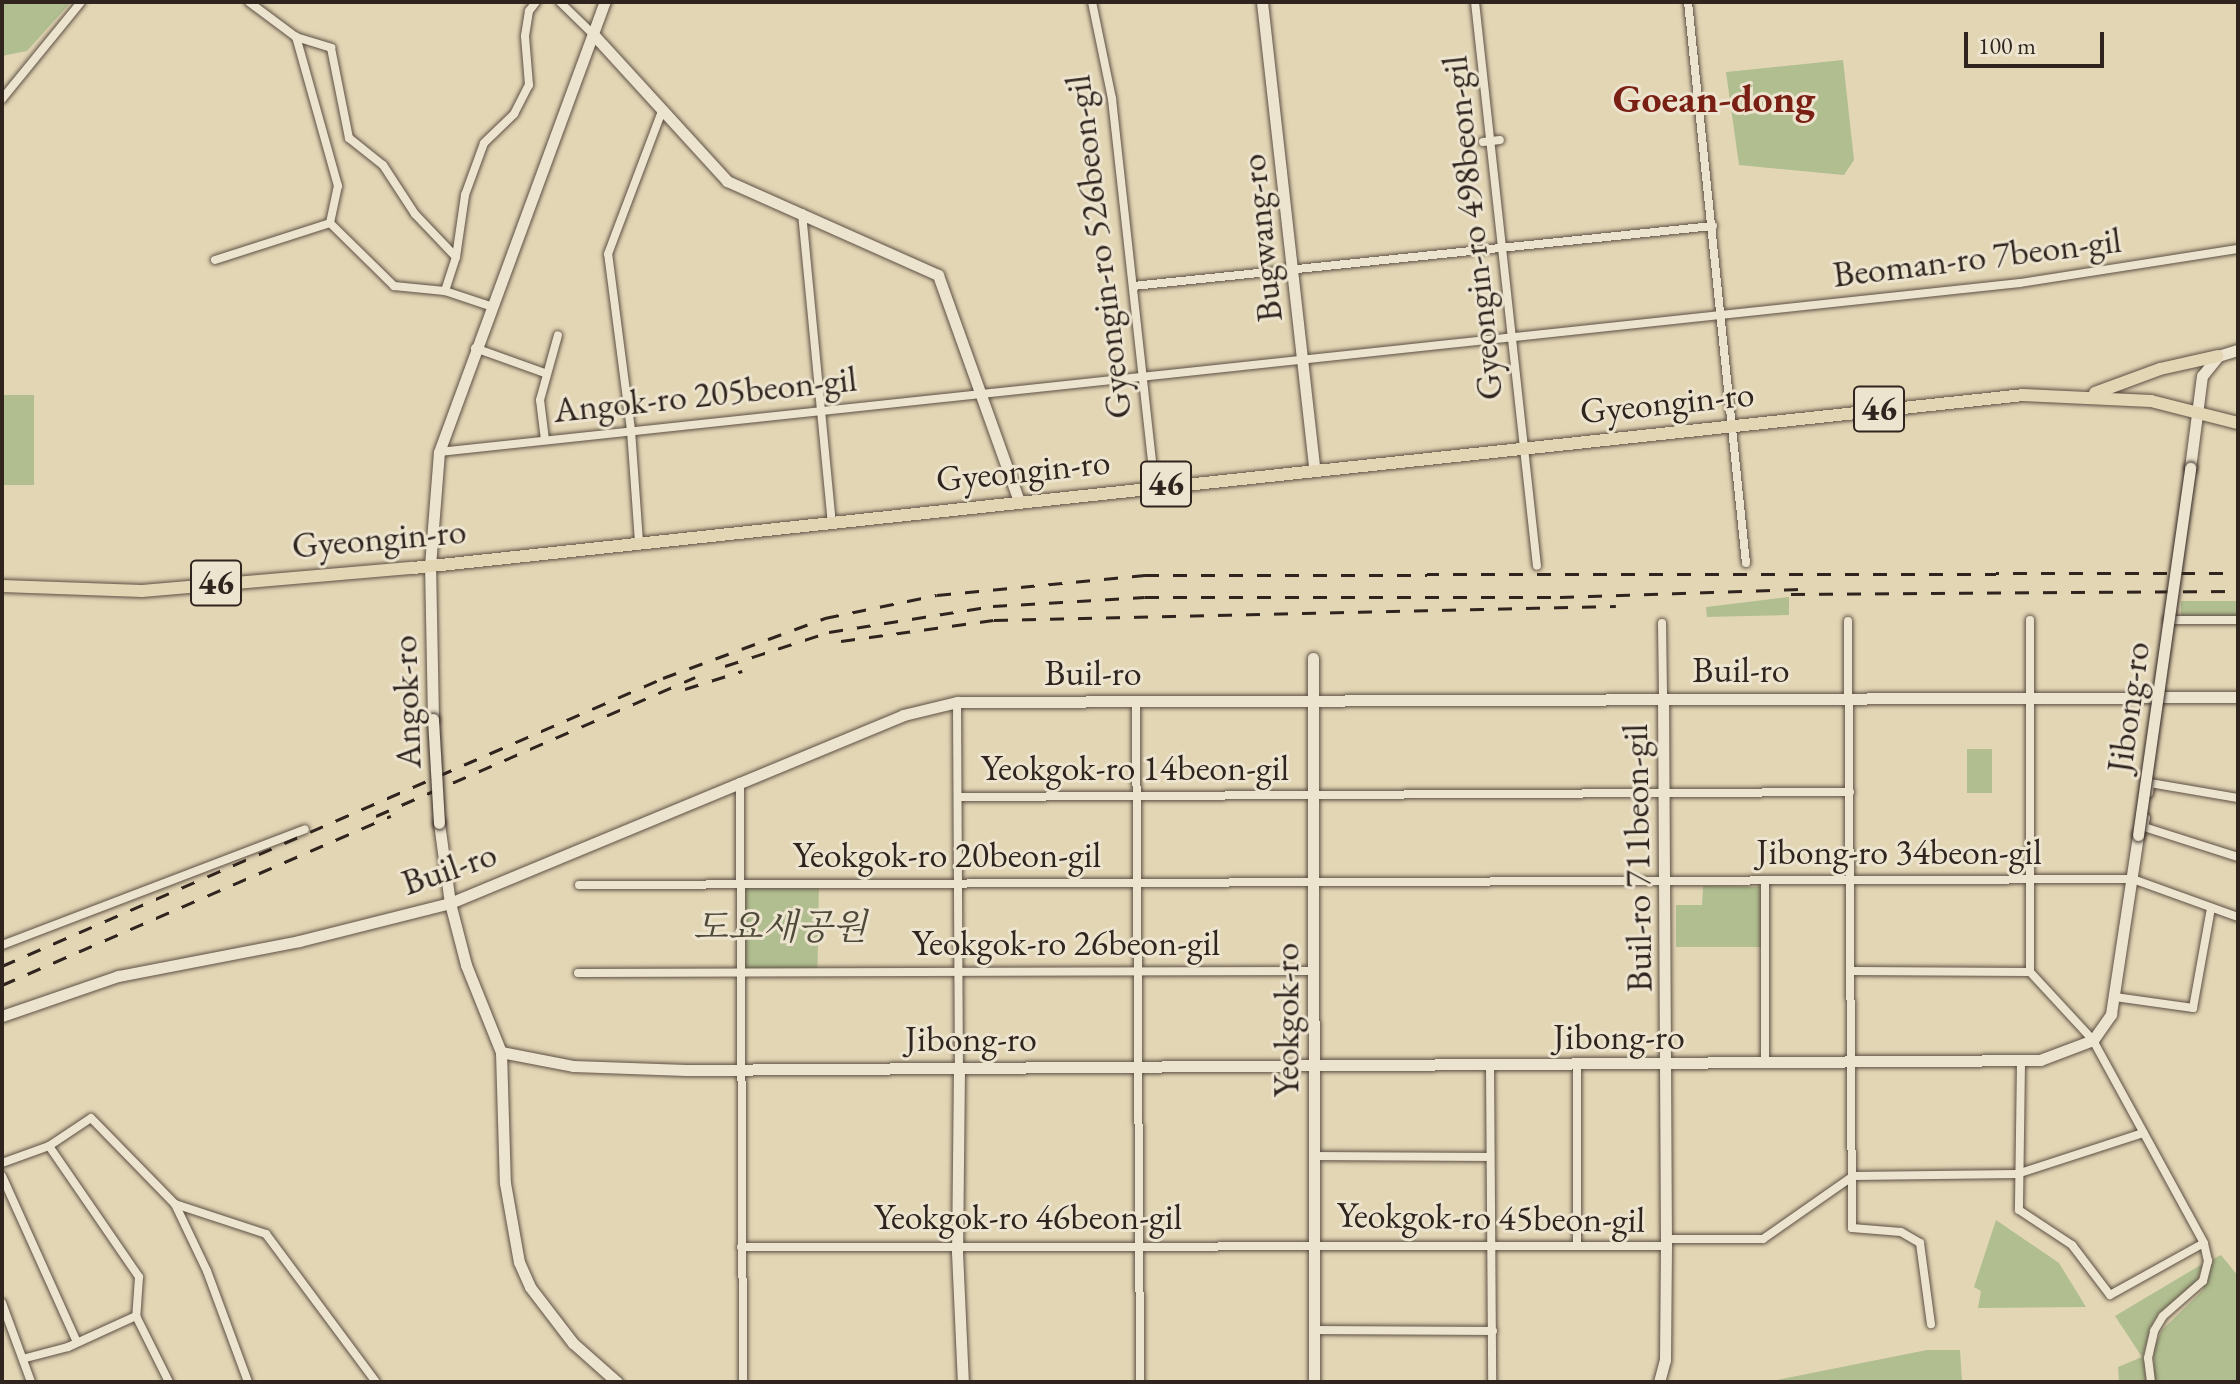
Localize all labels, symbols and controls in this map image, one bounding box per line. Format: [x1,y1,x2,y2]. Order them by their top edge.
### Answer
scale bar [1968,16,2108,66]
text: 100 m [1978,30,2036,61]
street label: Gyeongin-ro 498beon-gil [1432,54,1512,402]
street label: Gyeongin-ro 526beon-gil [1055,73,1141,421]
district label: Goean-dong [1613,74,1815,122]
street label: Bugwang-ro [1231,152,1291,324]
street label: Beoman-ro 7beon-gil [1830,218,2124,296]
street label: Angok-ro 205beon-gil [551,357,859,431]
street label: Gyeongin-ro [1578,371,1756,433]
road number: 46 [1853,379,1905,439]
street label: Gyeongin-ro [934,439,1112,501]
road number: 46 [1140,454,1192,514]
street label: Gyeongin-ro [290,509,468,567]
road number: 46 [190,553,242,613]
street label: Angok-ro [382,635,430,769]
street label: Jibong-ro [2097,639,2159,775]
street label: Buil-ro [1692,648,1790,692]
street label: Buil-ro [1044,651,1142,695]
street label: Buil-ro 711beon-gil [1613,723,1661,993]
street label: Yeokgok-ro 14beon-gil [981,746,1289,790]
street label: Jibong-ro 34beon-gil [1756,830,2042,874]
street label: Buil-ro [396,832,502,904]
street label: Yeokgok-ro 20beon-gil [793,833,1101,877]
park label: 도요새공원 [693,905,867,949]
street label: Yeokgok-ro 26beon-gil [912,921,1220,965]
street label: Yeokgok-ro [1264,943,1308,1097]
street label: Jibong-ro [1553,1015,1685,1059]
street label: Jibong-ro [905,1017,1037,1061]
street label: Yeokgok-ro 45beon-gil [1336,1193,1646,1241]
street label: Yeokgok-ro 46beon-gil [874,1195,1182,1239]

